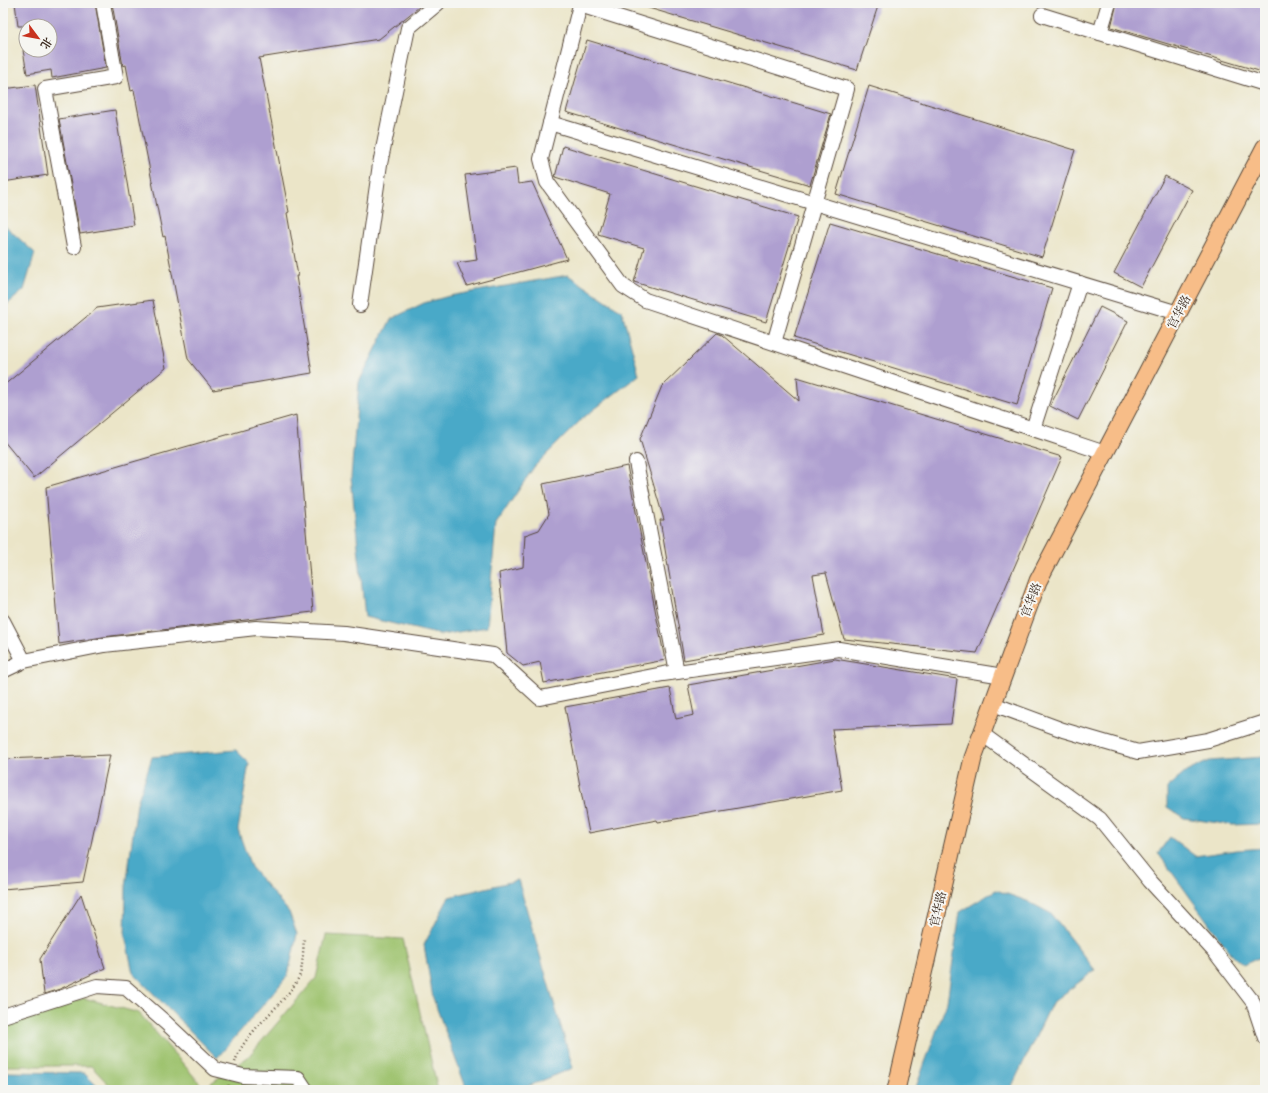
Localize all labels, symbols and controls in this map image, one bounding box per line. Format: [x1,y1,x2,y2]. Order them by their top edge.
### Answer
north arrow [18,18,58,58]
text: 北 [38,35,55,52]
street label: 官华路 [1163,292,1194,331]
street label: 官华路 [1017,580,1044,619]
street label: 官华路 [926,890,949,928]

